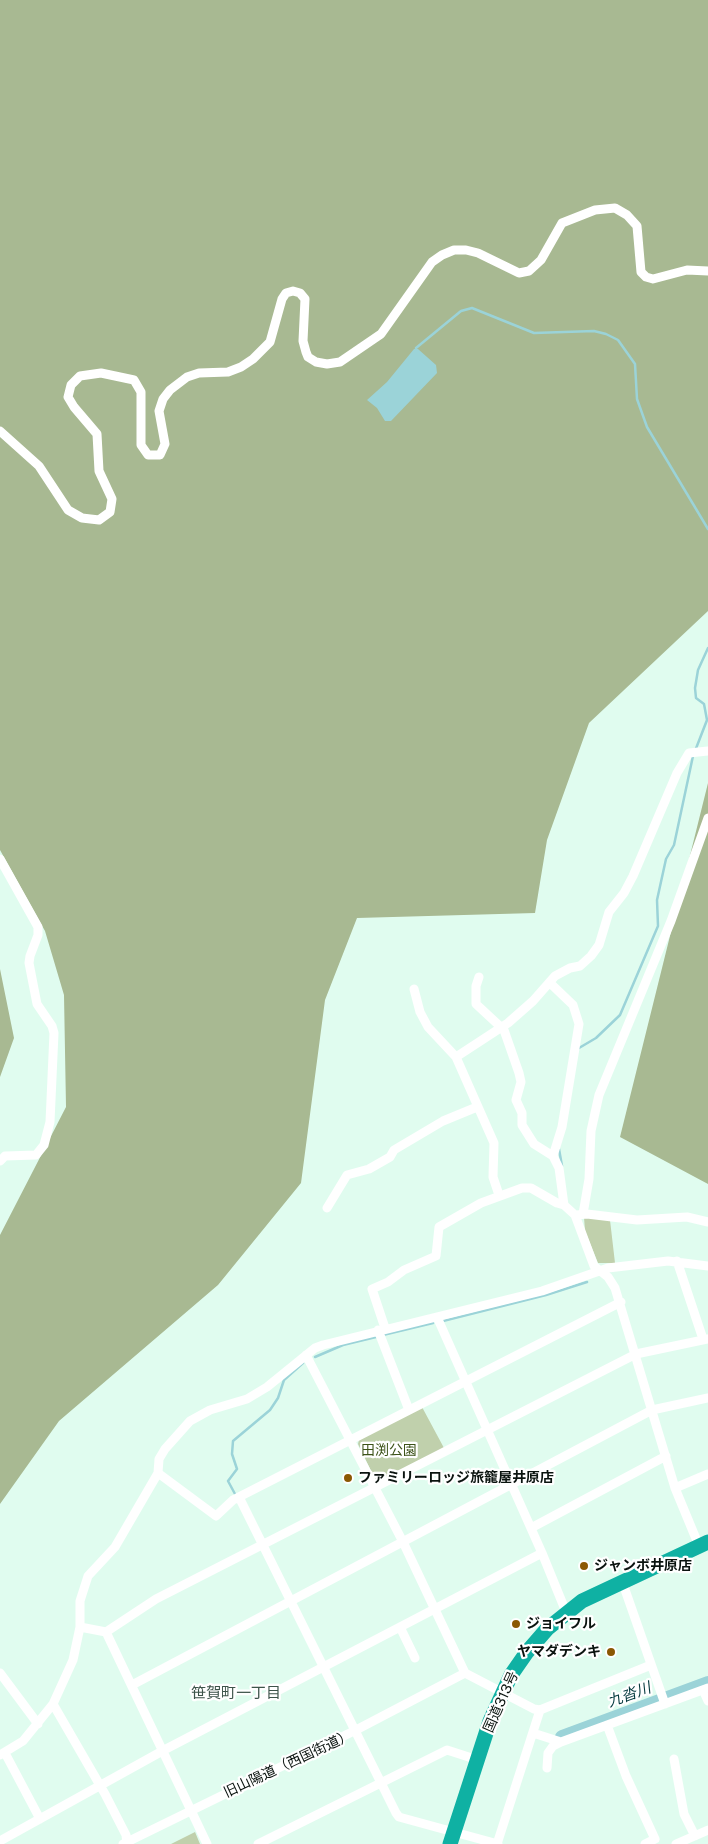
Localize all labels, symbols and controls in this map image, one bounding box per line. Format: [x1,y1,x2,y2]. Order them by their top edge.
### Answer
park label: 田渕公園 [361,1443,417,1459]
place label: ファミリーロッジ旅籠屋井原店 [358,1470,554,1486]
marker: ファミリーロッジ旅籠屋井原店 [342,1472,354,1484]
place label: ジャンボ井原店 [594,1558,692,1574]
marker: ジャンボ井原店 [578,1560,590,1572]
place label: ジョイフル [526,1616,596,1632]
marker: ジョイフル [510,1618,522,1630]
place label: ヤマダデンキ [517,1644,601,1660]
marker: ヤマダデンキ [605,1646,617,1658]
street label: 国道313号 [480,1669,522,1735]
water label: 九沓川 [605,1679,653,1711]
district label: 笹賀町一丁目 [191,1684,281,1702]
street label: 旧山陽道（西国街道） [221,1727,355,1801]

